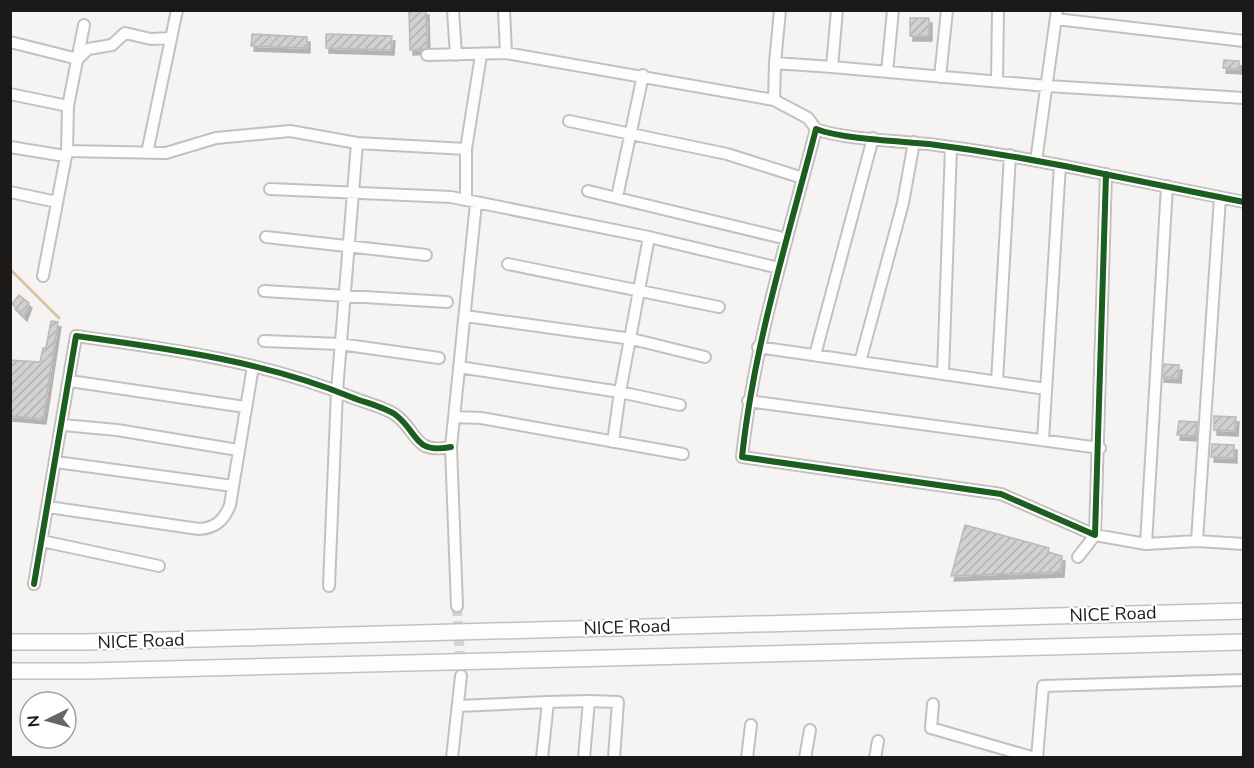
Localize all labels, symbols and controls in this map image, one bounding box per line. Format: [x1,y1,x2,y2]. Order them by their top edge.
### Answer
street label: NICE Road [1069,600,1157,628]
street label: NICE Road [583,613,671,641]
street label: NICE Road [97,627,185,655]
north arrow [18,690,78,750]
text: N [23,714,46,728]

